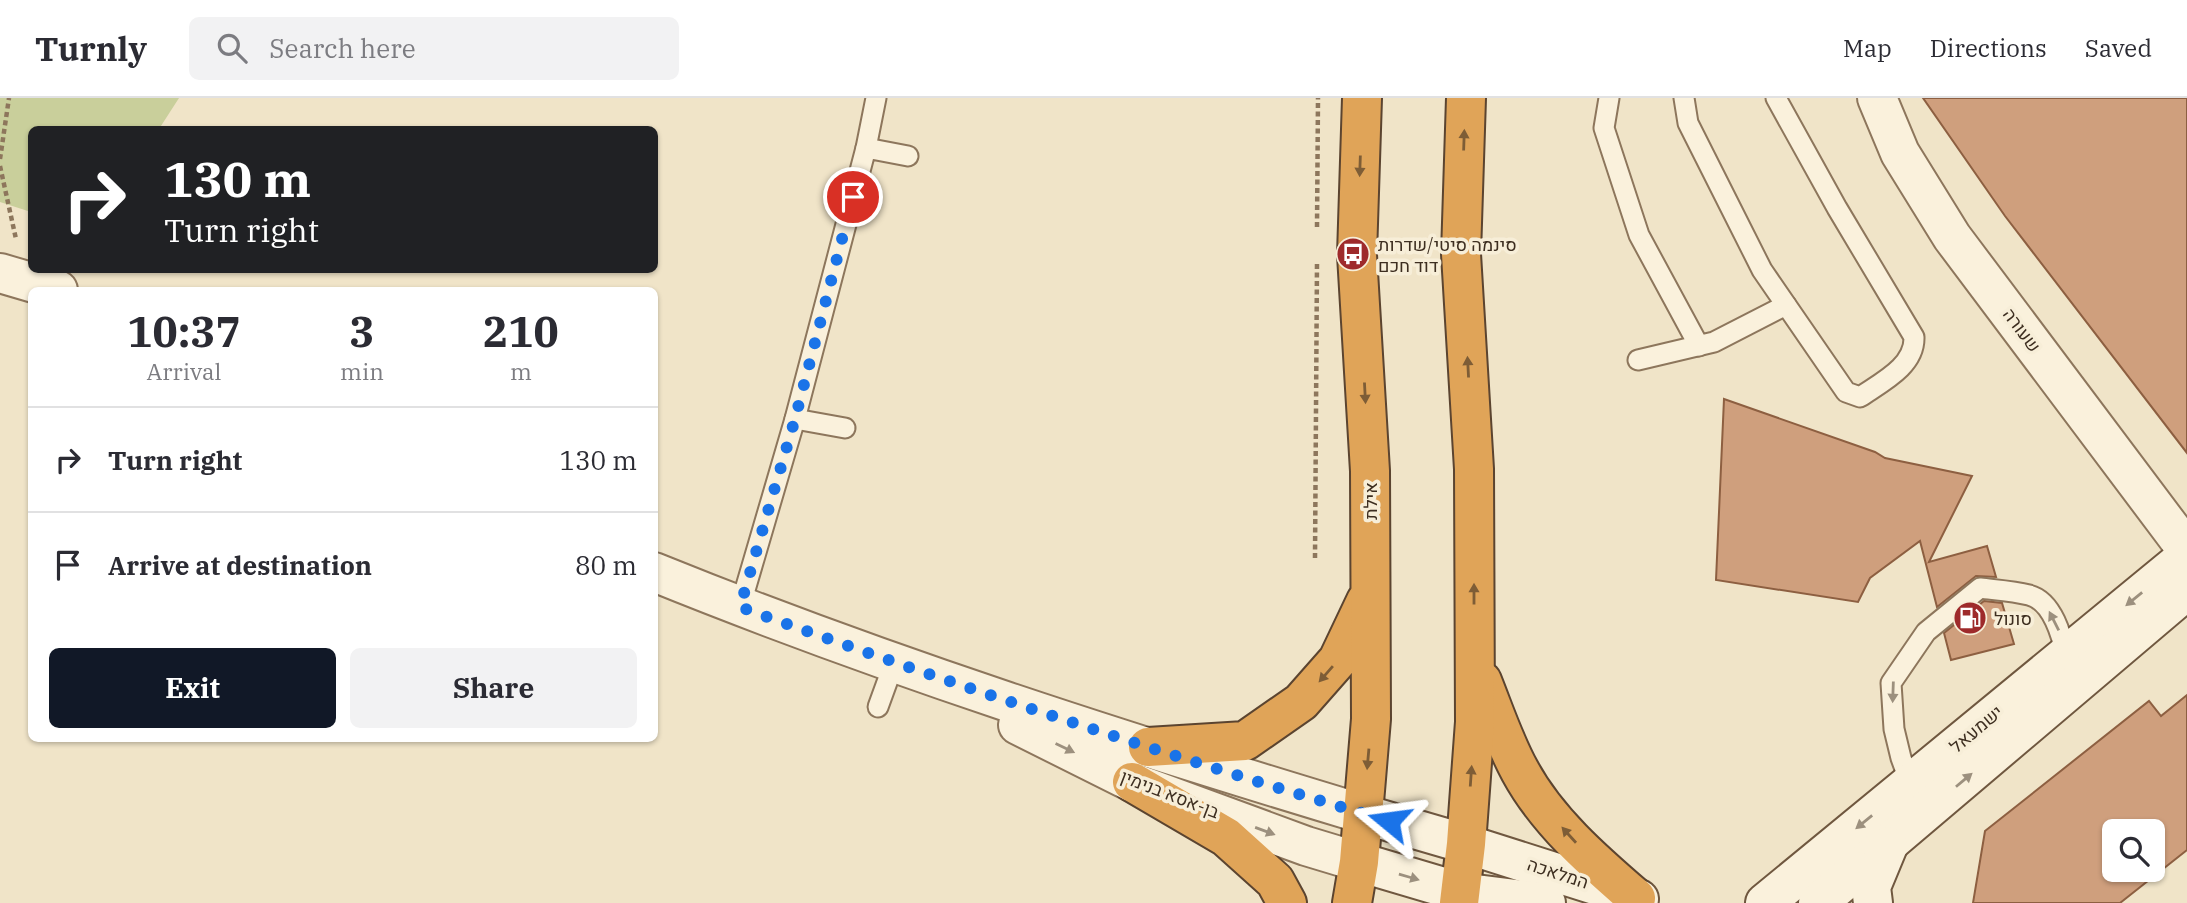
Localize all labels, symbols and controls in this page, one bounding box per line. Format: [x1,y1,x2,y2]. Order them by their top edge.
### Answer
search box [189,17,679,80]
text: Turnly [35,27,147,70]
icon: search [213,29,251,67]
text: Search here [269,31,416,65]
text: Map [1843,32,1892,64]
text: Directions [1930,32,2047,64]
text: Saved [2085,32,2152,64]
one-way arrow [1459,128,1470,150]
text: 130 m [164,147,311,210]
icon: right [49,154,140,245]
one-way arrow [1354,155,1366,177]
pin [823,167,883,227]
icon: arrive [834,178,872,216]
text: Turn right [164,209,319,251]
place label: סינמה סיטי/שדרות דוד חכם [1378,233,1517,277]
bus stop icon: סינמה סיטי/שדרות דוד חכם [1334,235,1372,273]
street label: שעורה [1998,303,2046,357]
text: 10:37 [127,304,241,359]
text: 3 [349,304,375,359]
text: 210 [483,304,559,359]
text: Arrival [147,356,221,386]
text: min [340,356,384,386]
text: m [510,356,532,386]
one-way arrow [1462,356,1473,378]
one-way arrow [1360,383,1371,405]
icon: right [49,441,87,479]
text: Turn right [108,443,242,477]
text: 130 m [559,443,637,477]
street label: אילת [1359,482,1382,520]
icon: arrive [49,546,87,584]
text: Arrive at destination [108,548,372,582]
text: 80 m [575,548,637,582]
one-way arrow [1468,583,1480,605]
one-way arrow [2125,591,2142,606]
fuel station icon: סונול [1951,599,1989,637]
place label: סונול [1994,607,2032,630]
one-way arrow [2048,611,2059,631]
button: Exit [49,648,336,728]
button: Share [350,648,637,728]
one-way arrow [1318,665,1334,683]
one-way arrow [1887,681,1898,703]
street label: ישמעאל [1945,700,2007,758]
one-way arrow [1055,742,1075,753]
one-way arrow [1362,748,1373,770]
one-way arrow [1466,764,1477,786]
street label: בן-אסא בנימין [1117,765,1223,824]
one-way arrow [1955,773,1972,788]
position arrow [1352,784,1426,858]
one-way arrow [1856,814,1873,829]
map controls [2102,819,2165,882]
button: search [2102,819,2165,882]
one-way arrow [1255,825,1276,836]
one-way arrow [1562,826,1577,843]
street label: המלאכה [1524,852,1592,894]
one-way arrow [1399,872,1421,883]

